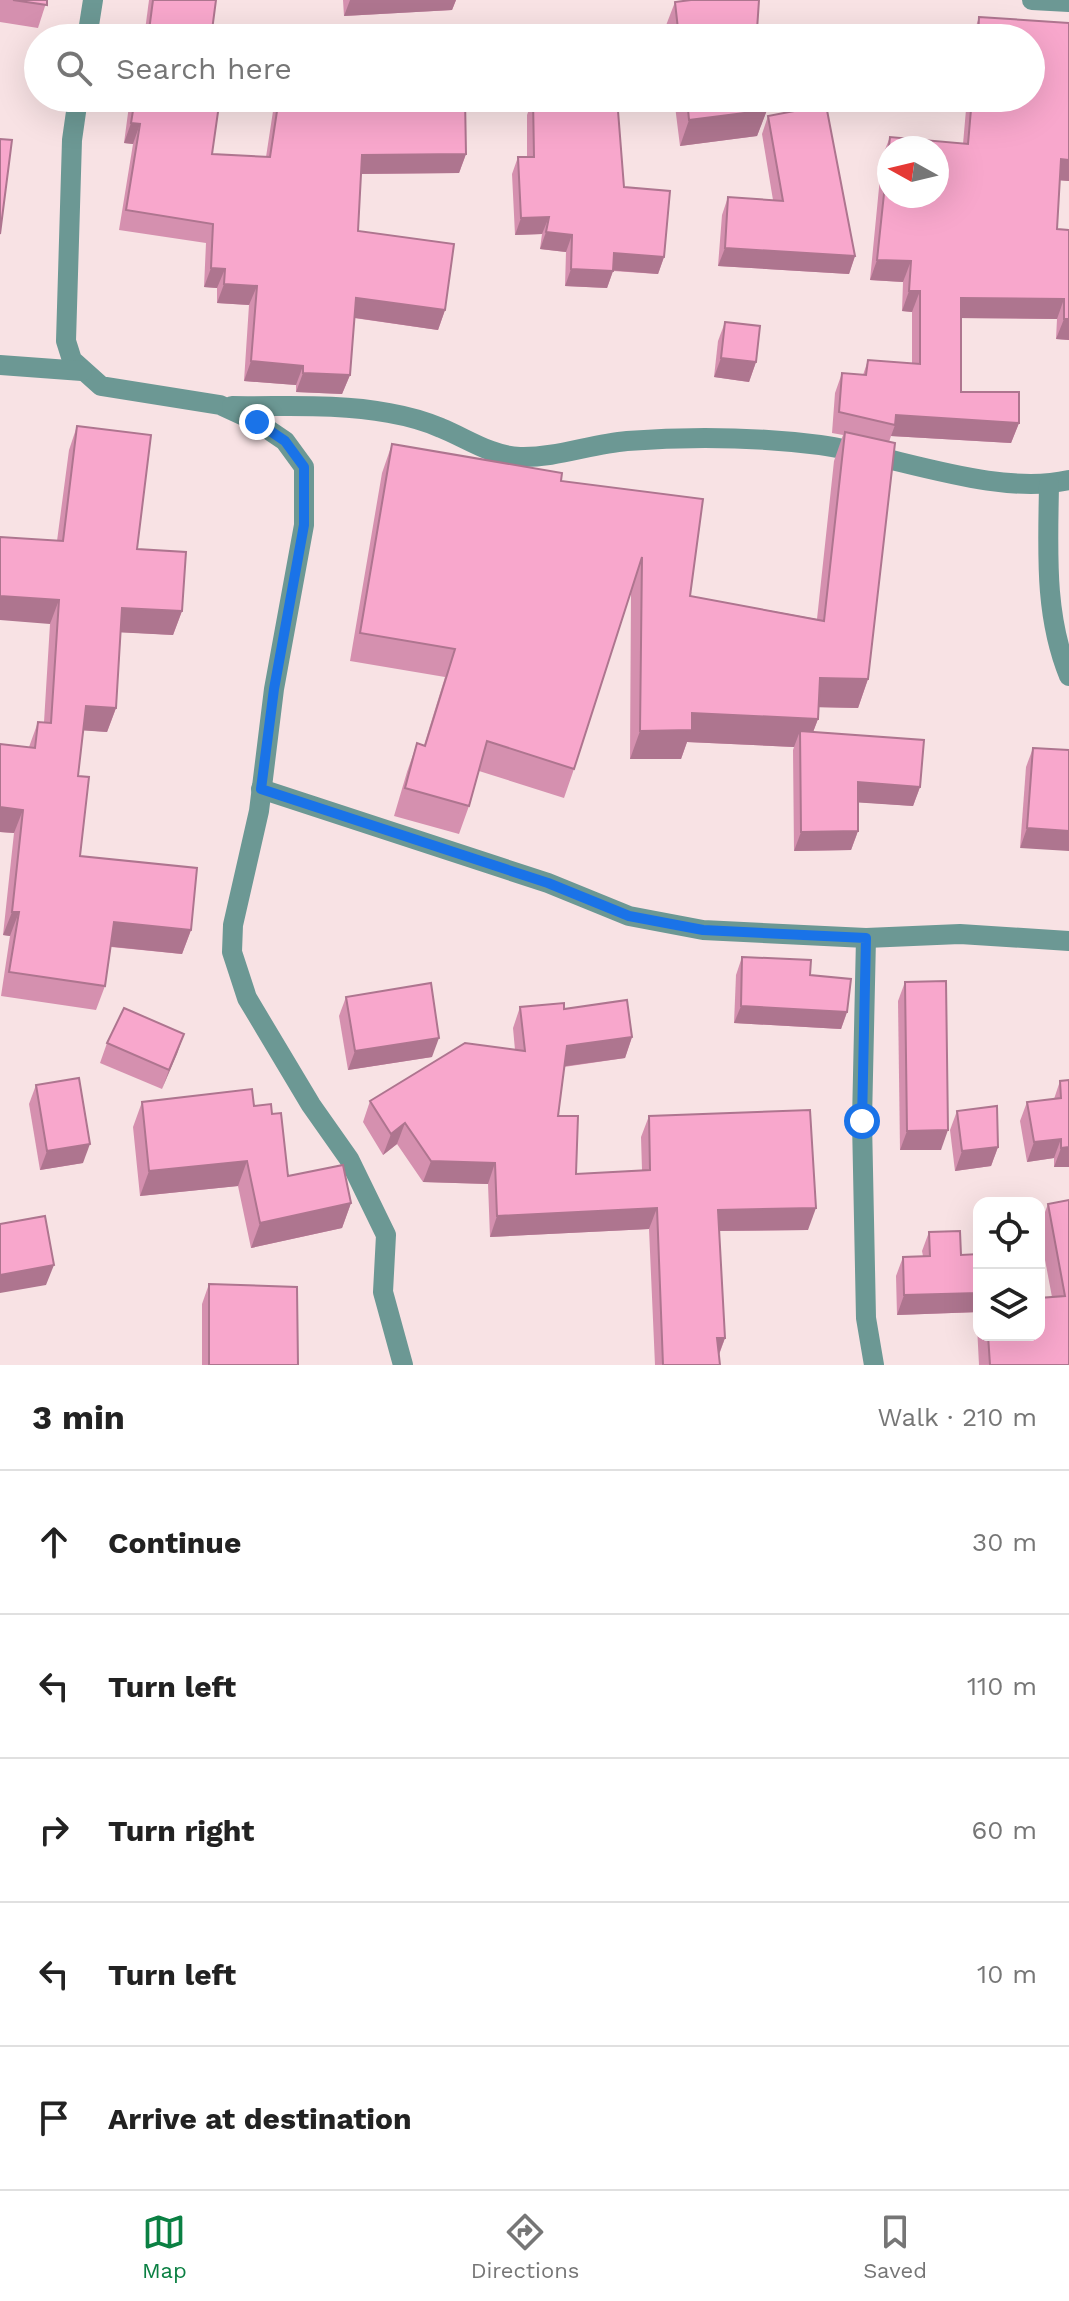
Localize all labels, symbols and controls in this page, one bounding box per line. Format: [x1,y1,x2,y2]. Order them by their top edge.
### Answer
search box [24,24,1045,112]
icon: search [52,46,96,90]
text: Search here [116,51,292,86]
north arrow [877,136,949,208]
route end [239,404,275,440]
route start [844,1103,880,1139]
map controls [973,1197,1045,1341]
button: locate [973,1197,1045,1269]
button: layers [973,1269,1045,1341]
text: 3 min [32,1397,125,1437]
text: Walk · 210 m [877,1402,1037,1432]
icon: ahead [32,1520,76,1564]
text: Continue [108,1525,241,1560]
text: 30 m [972,1527,1037,1557]
icon: left [32,1664,76,1708]
text: Turn left [108,1669,236,1704]
text: 110 m [967,1671,1037,1701]
icon: right [32,1808,76,1852]
text: Turn right [108,1813,254,1848]
text: 60 m [971,1815,1037,1845]
icon: left [32,1952,76,1996]
text: Turn left [108,1957,236,1992]
text: 10 m [977,1959,1037,1989]
icon: arrive [32,2096,76,2140]
text: Arrive at destination [108,2101,412,2136]
tab: Map [142,2210,187,2283]
tab: Directions [471,2210,579,2283]
tab: Saved [863,2210,927,2283]

